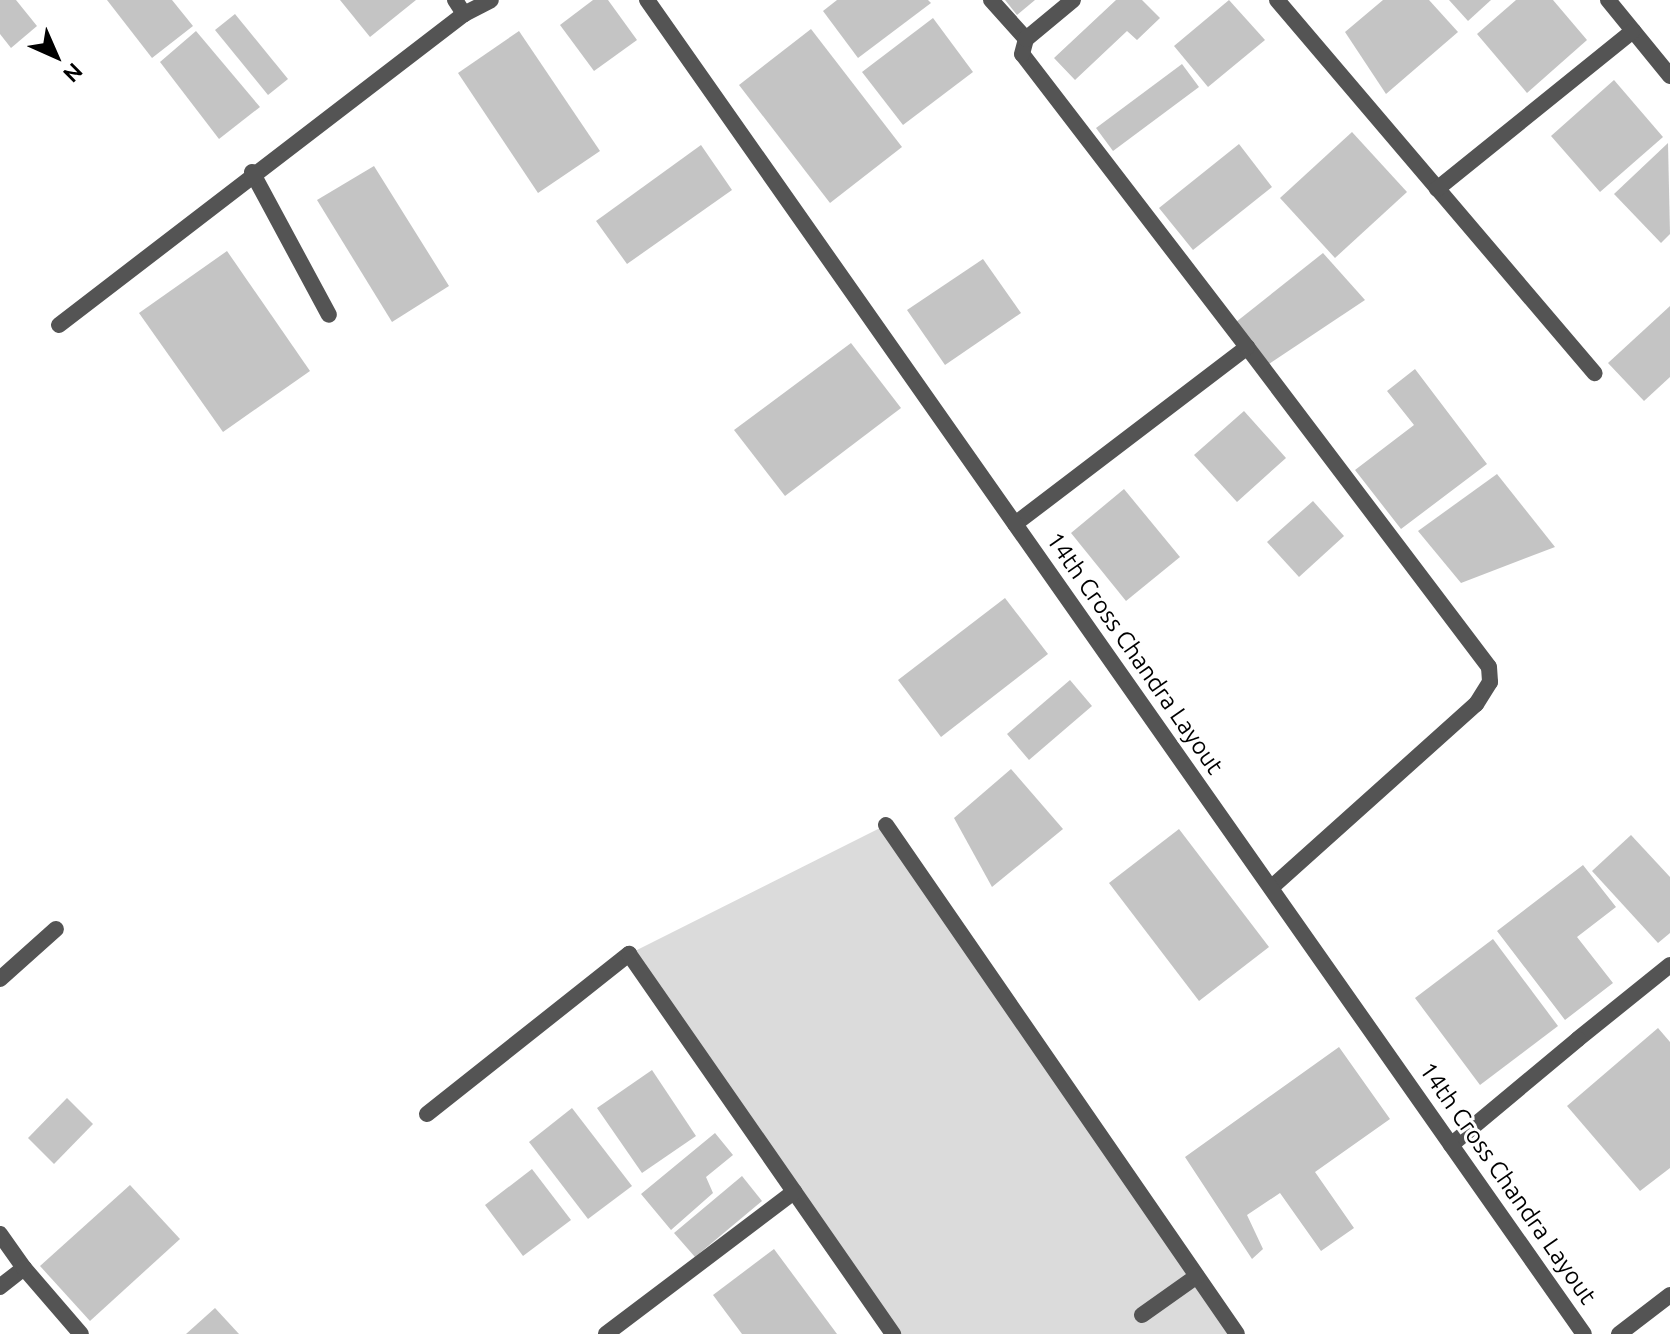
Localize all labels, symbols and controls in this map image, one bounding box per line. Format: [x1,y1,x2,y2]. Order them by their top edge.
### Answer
north arrow [16,16,96,96]
text: N [59,59,88,88]
street label: 14th Cross Chandra Layout [1040,527,1230,779]
street label: 14th Cross Chandra Layout [1413,1057,1603,1309]

